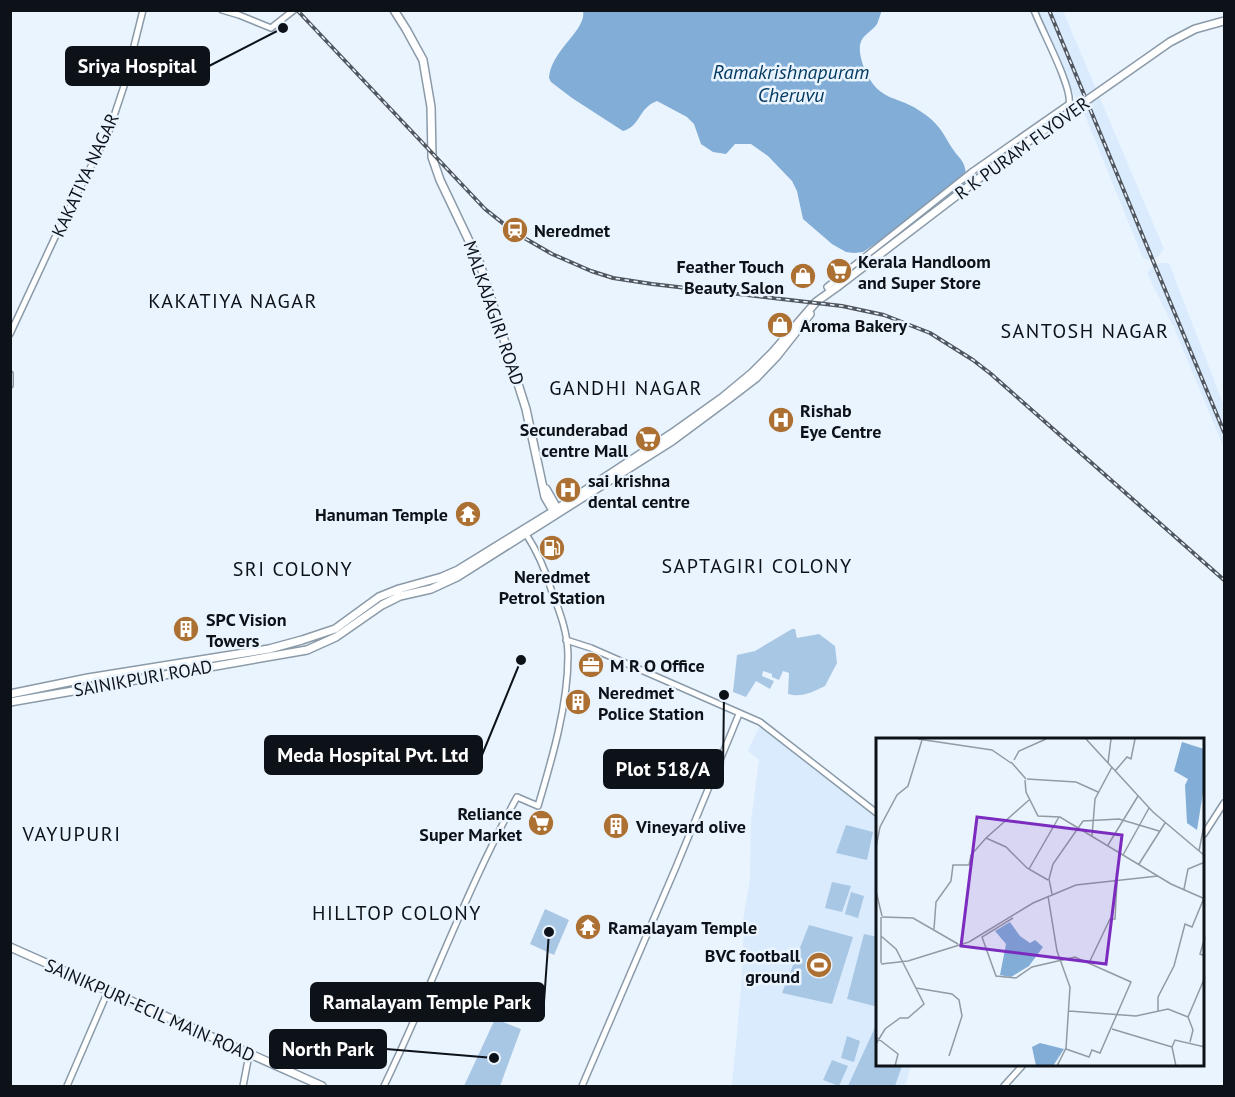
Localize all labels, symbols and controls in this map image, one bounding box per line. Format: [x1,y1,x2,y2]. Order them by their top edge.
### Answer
callout: Sriya Hospital [66,47,209,85]
text: Sriya Hospital [78,53,196,79]
water label: Ramakrishnapuram Cheruvu [713,59,869,108]
street label: R K PURAM FLYOVER [950,91,1094,205]
street label: KAKATIYA NAGAR [46,109,124,241]
station icon: Neredmet [500,215,530,245]
place label: Neredmet [534,219,611,242]
street label: MALKAJAGIRI ROAD [458,238,530,388]
place label: Kerala Handloom and Super Store [858,250,991,294]
place label: Feather Touch Beauty Salon [676,255,784,299]
supermarket icon: Kerala Handloom and Super Store [824,256,854,286]
shop icon: Feather Touch Beauty Salon [788,261,818,291]
district label: KAKATIYA NAGAR [148,288,318,314]
shop icon: Aroma Bakery [765,310,795,340]
place label: Aroma Bakery [800,314,907,337]
district label: SANTOSH NAGAR [1001,318,1170,344]
district label: GANDHI NAGAR [549,375,703,401]
place label: Rishab Eye Centre [800,399,881,443]
hospital icon: Rishab Eye Centre [766,405,796,435]
place label: Secunderabad centre Mall [520,418,629,462]
supermarket icon: Secunderabad centre Mall [633,424,663,454]
place label: sai krishna dental centre [588,469,690,513]
hospital icon: sai krishna dental centre [553,475,583,505]
temple icon: Hanuman Temple [453,499,483,529]
place label: Hanuman Temple [315,503,448,526]
fuel station icon: Neredmet Petrol Station [537,533,567,563]
district label: SAPTAGIRI COLONY [661,553,853,579]
district label: SRI COLONY [233,556,353,582]
place label: Neredmet Petrol Station [499,565,605,609]
place label: SPC Vision Towers [206,608,287,652]
building icon: SPC Vision Towers [171,614,201,644]
office icon: M R O Office [576,650,606,680]
street label: SAINIKPURI ROAD [72,654,214,702]
place label: M R O Office [610,654,705,677]
place label: Neredmet Police Station [598,681,704,725]
building icon: Neredmet Police Station [563,687,593,717]
callout: Meda Hospital Pvt. Ltd [265,736,482,774]
inset map [876,738,1205,1067]
text: Meda Hospital Pvt. Ltd [277,742,469,768]
callout: Plot 518/A [604,750,723,788]
text: Plot 518/A [616,756,711,782]
place label: Reliance Super Market [419,802,523,846]
supermarket icon: Reliance Super Market [526,808,556,838]
building icon: Vineyard olive [601,811,631,841]
place label: Vineyard olive [635,815,746,838]
district label: VAYUPURI [22,821,121,847]
district label: HILLTOP COLONY [312,900,482,926]
temple icon: Ramalayam Temple [573,912,603,942]
place label: Ramalayam Temple [608,916,757,939]
place label: BVC football ground [705,944,801,988]
sports icon: BVC football ground [804,950,834,980]
street label: SAINIKPURI-ECIL MAIN ROAD [41,953,259,1067]
callout: Ramalayam Temple Park [311,983,544,1021]
text: Ramalayam Temple Park [323,989,531,1015]
callout: North Park [270,1030,386,1068]
text: North Park [282,1036,374,1062]

